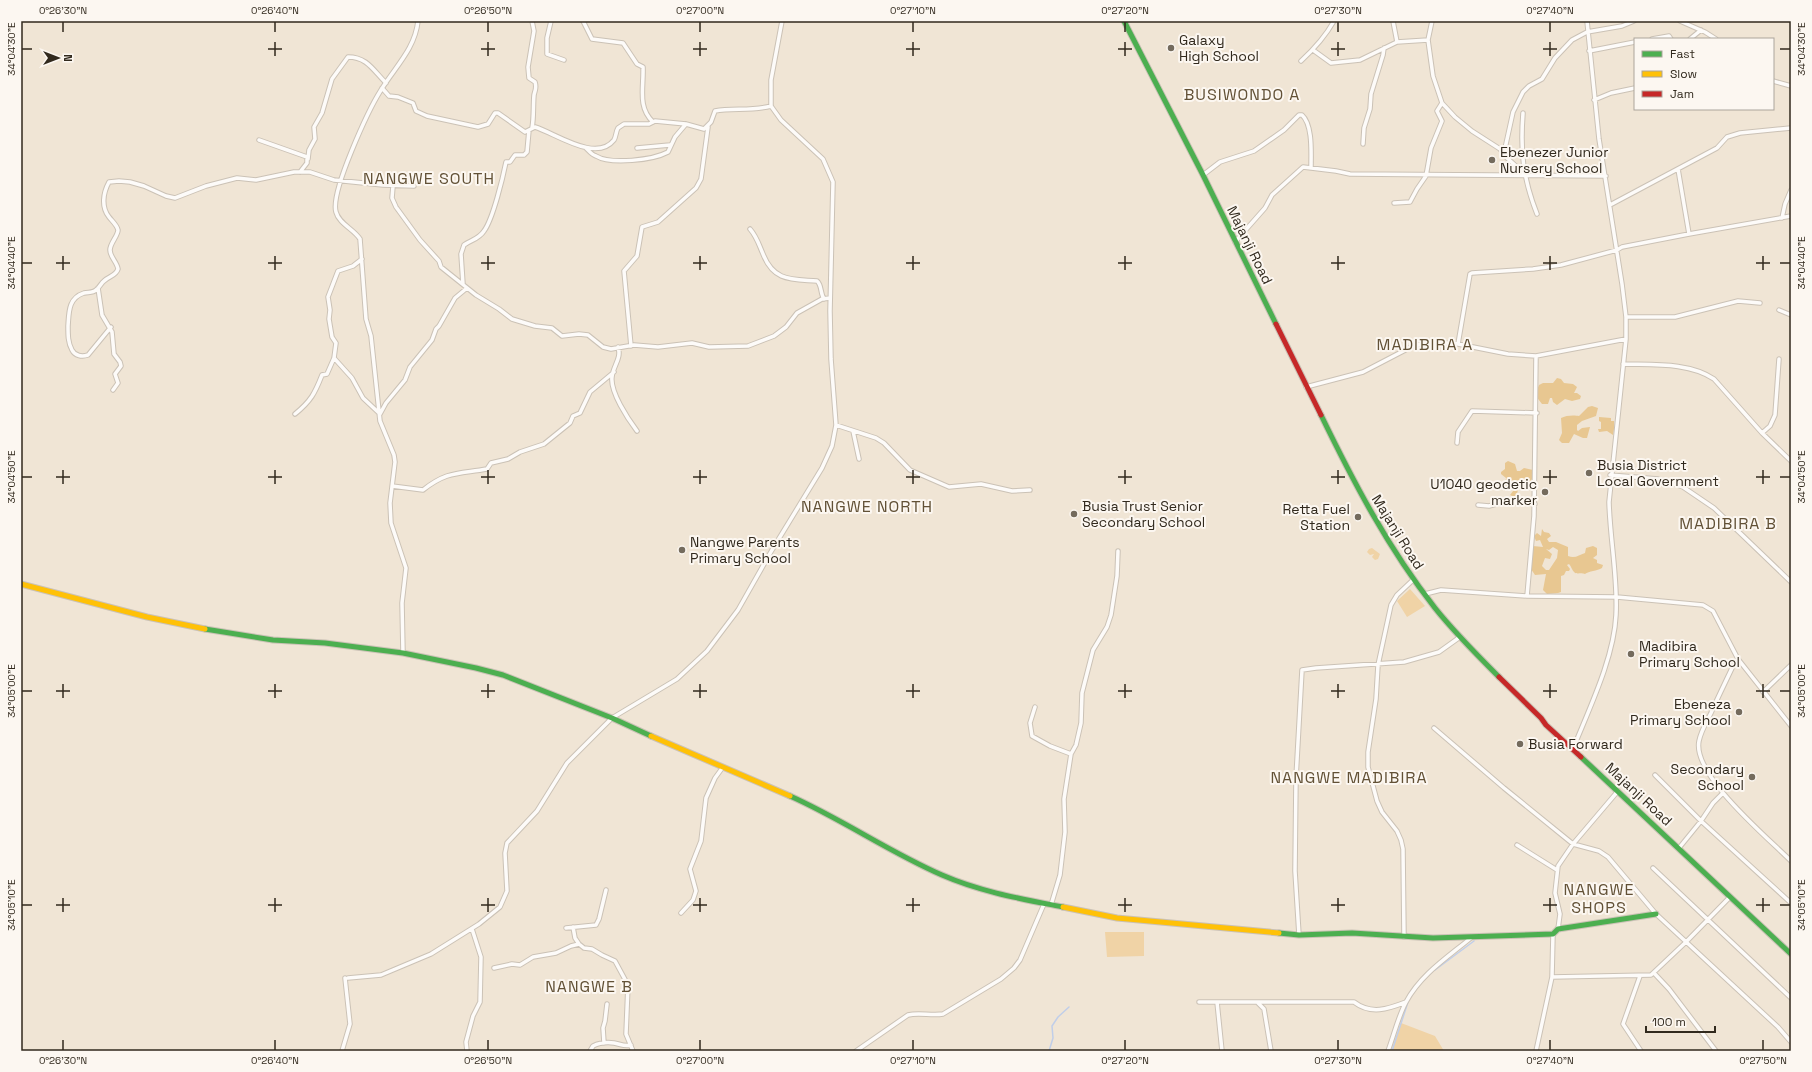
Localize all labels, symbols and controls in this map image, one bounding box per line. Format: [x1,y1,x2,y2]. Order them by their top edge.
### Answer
text: 0°26'30"N [39,4,87,17]
text: 0°26'40"N [251,4,299,17]
text: 0°26'50"N [464,4,512,17]
text: 0°27'00"N [676,4,724,17]
text: 0°27'10"N [890,4,936,17]
text: 0°27'20"N [1101,4,1149,17]
text: 0°27'30"N [1314,4,1362,17]
text: 0°27'40"N [1526,4,1574,17]
text: 34°04'30"E [5,22,18,76]
text: 34°04'30"E [1795,22,1808,76]
place label: Galaxy High School [1179,31,1259,65]
north arrow [38,38,78,78]
legend [1634,38,1774,110]
marker: Galaxy High School [1166,43,1176,53]
text: Fast [1670,46,1695,62]
text: N [61,54,75,62]
text: Slow [1670,66,1697,82]
district label: BUSIWONDO A [1184,84,1300,105]
text: Jam [1670,86,1694,102]
place label: Ebenezer Junior Nursery School [1500,143,1608,177]
marker: Ebenezer Junior Nursery School [1487,155,1497,165]
district label: NANGWE SOUTH [363,168,495,189]
street label: Majanji Road [1223,203,1277,287]
text: 34°04'40"E [5,236,18,290]
text: 34°04'40"E [1795,236,1808,290]
district label: MADIBIRA A [1377,334,1473,355]
text: 34°04'50"E [5,450,18,504]
text: 34°04'50"E [1795,450,1808,504]
place label: Busia District Local Government [1597,456,1719,490]
marker: Busia District Local Government [1584,468,1594,478]
place label: U1040 geodetic marker [1430,475,1537,509]
marker: U1040 geodetic marker [1540,487,1550,497]
street label: Majanji Road [1368,491,1428,573]
district label: NANGWE NORTH [801,496,933,517]
place label: Busia Trust Senior Secondary School [1082,497,1205,531]
place label: Retta Fuel Station [1282,500,1350,534]
marker: Busia Trust Senior Secondary School [1069,509,1079,519]
marker: Retta Fuel Station [1353,512,1363,522]
district label: MADIBIRA B [1679,513,1777,534]
place label: Nangwe Parents Primary School [690,533,800,567]
marker: Nangwe Parents Primary School [677,545,687,555]
place label: Madibira Primary School [1639,637,1740,671]
marker: Madibira Primary School [1626,649,1636,659]
text: 34°05'00"E [5,664,18,718]
text: 34°05'00"E [1795,664,1808,718]
place label: Ebeneza Primary School [1630,695,1731,729]
marker: Ebeneza Primary School [1734,707,1744,717]
place label: Busia Forward [1528,735,1623,753]
marker: Busia Forward [1515,739,1525,749]
street label: Majanji Road [1602,758,1676,830]
place label: Secondary School [1671,760,1744,794]
district label: NANGWE MADIBIRA [1270,767,1428,788]
marker: Secondary School [1747,772,1757,782]
text: 34°05'10"E [5,879,18,931]
district label: NANGWE SHOPS [1564,879,1634,918]
text: 34°05'10"E [1795,879,1808,931]
district label: NANGWE B [545,976,633,997]
scale bar [1646,1008,1715,1034]
text: 100 m [1652,1014,1686,1030]
text: 0°26'30"N [39,1054,87,1067]
text: 0°26'40"N [251,1054,299,1067]
text: 0°26'50"N [464,1054,512,1067]
text: 0°27'00"N [676,1054,724,1067]
text: 0°27'10"N [890,1054,936,1067]
text: 0°27'20"N [1101,1054,1149,1067]
text: 0°27'30"N [1314,1054,1362,1067]
text: 0°27'40"N [1526,1054,1574,1067]
text: 0°27'50"N [1739,1054,1787,1067]

